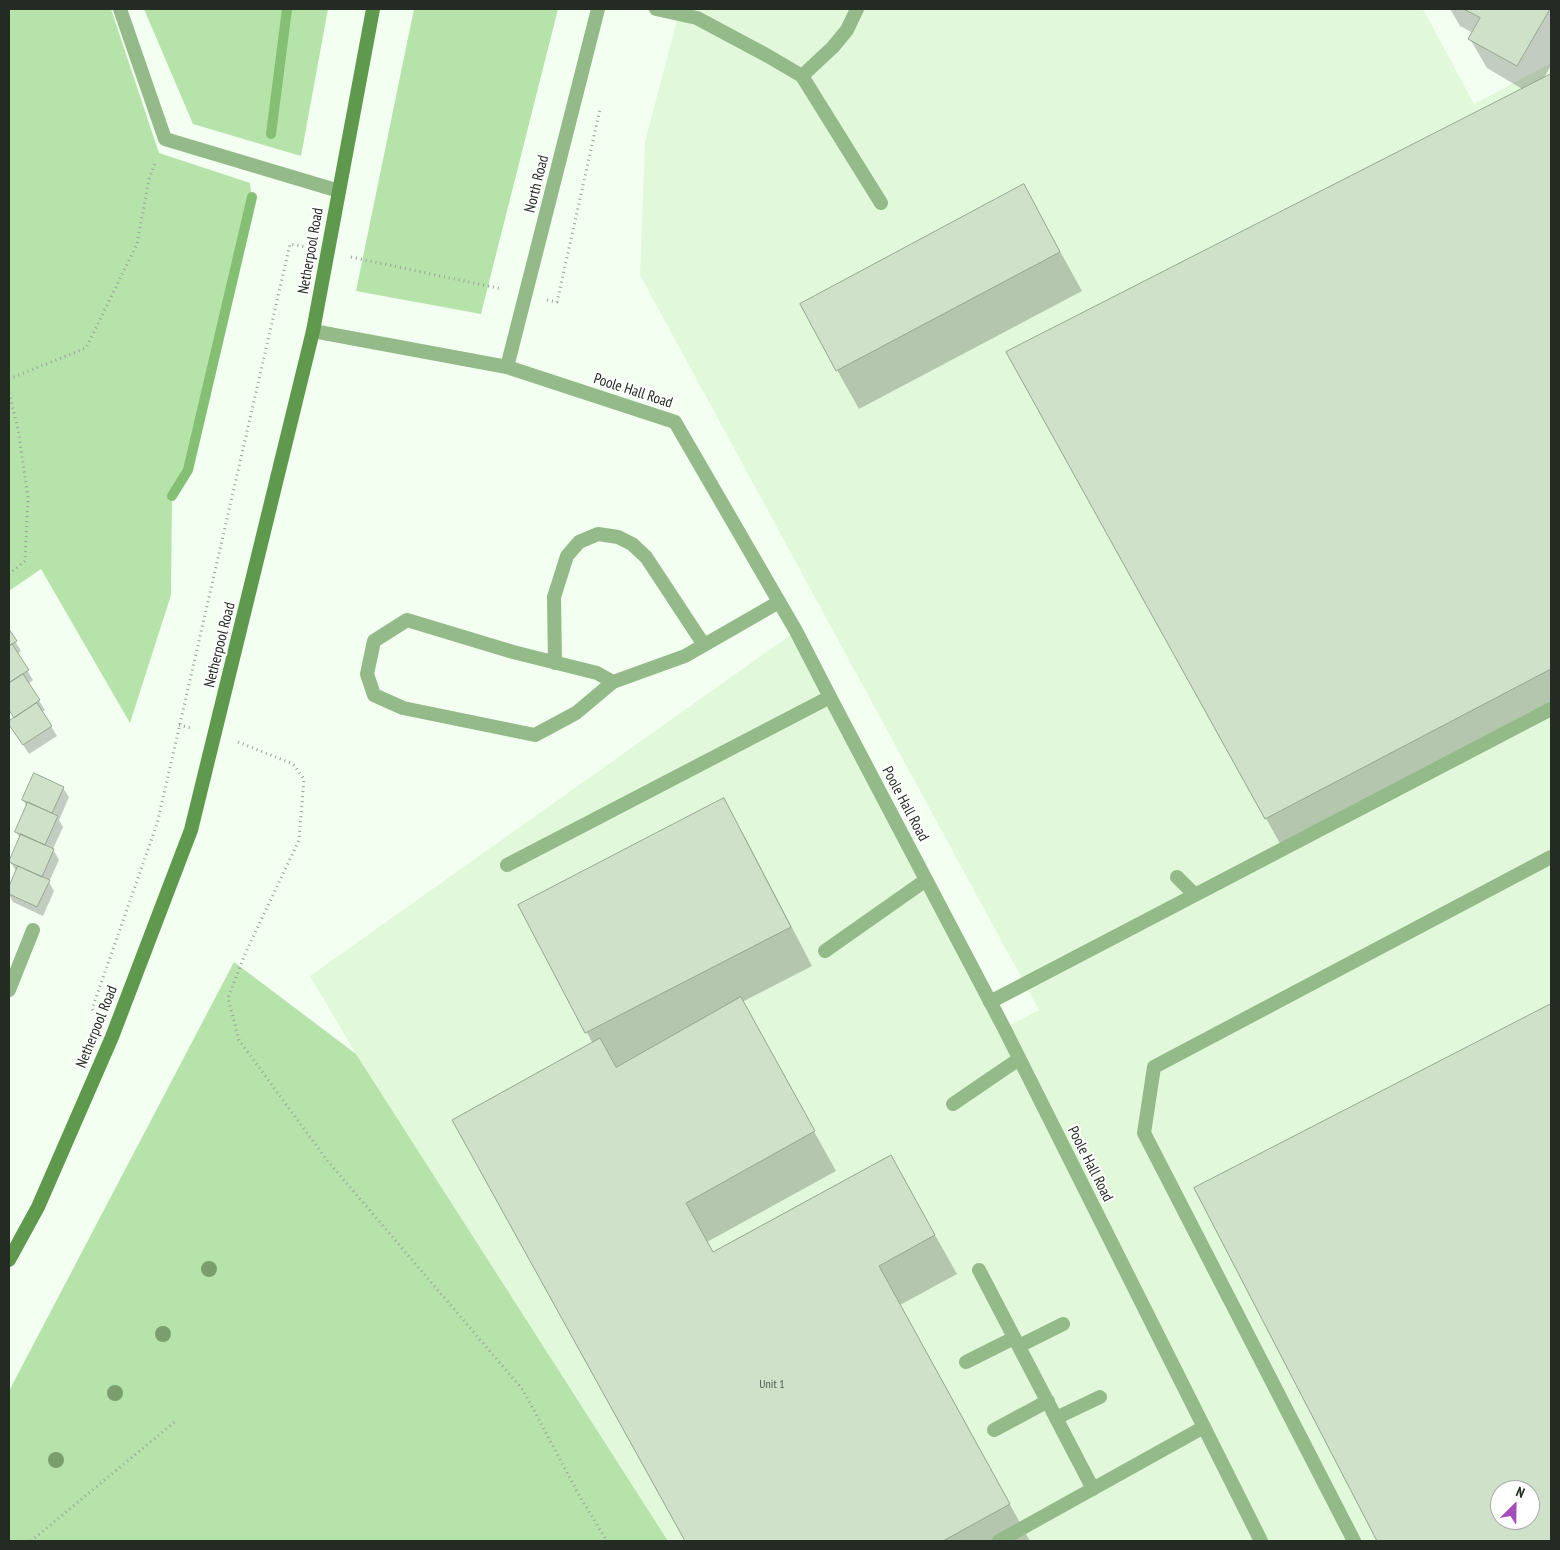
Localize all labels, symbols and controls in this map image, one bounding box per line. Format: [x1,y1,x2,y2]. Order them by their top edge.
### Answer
street label: North Road [521,153,553,215]
street label: Netherpool Road [295,207,327,295]
street label: Poole Hall Road [591,370,675,412]
street label: Netherpool Road [201,601,239,689]
street label: Poole Hall Road [878,764,932,844]
street label: Netherpool Road [72,983,122,1071]
street label: Poole Hall Road [1063,1123,1117,1205]
house number: Unit 1 [759,1378,785,1392]
north arrow [1490,1480,1540,1530]
text: N [1513,1482,1527,1502]

